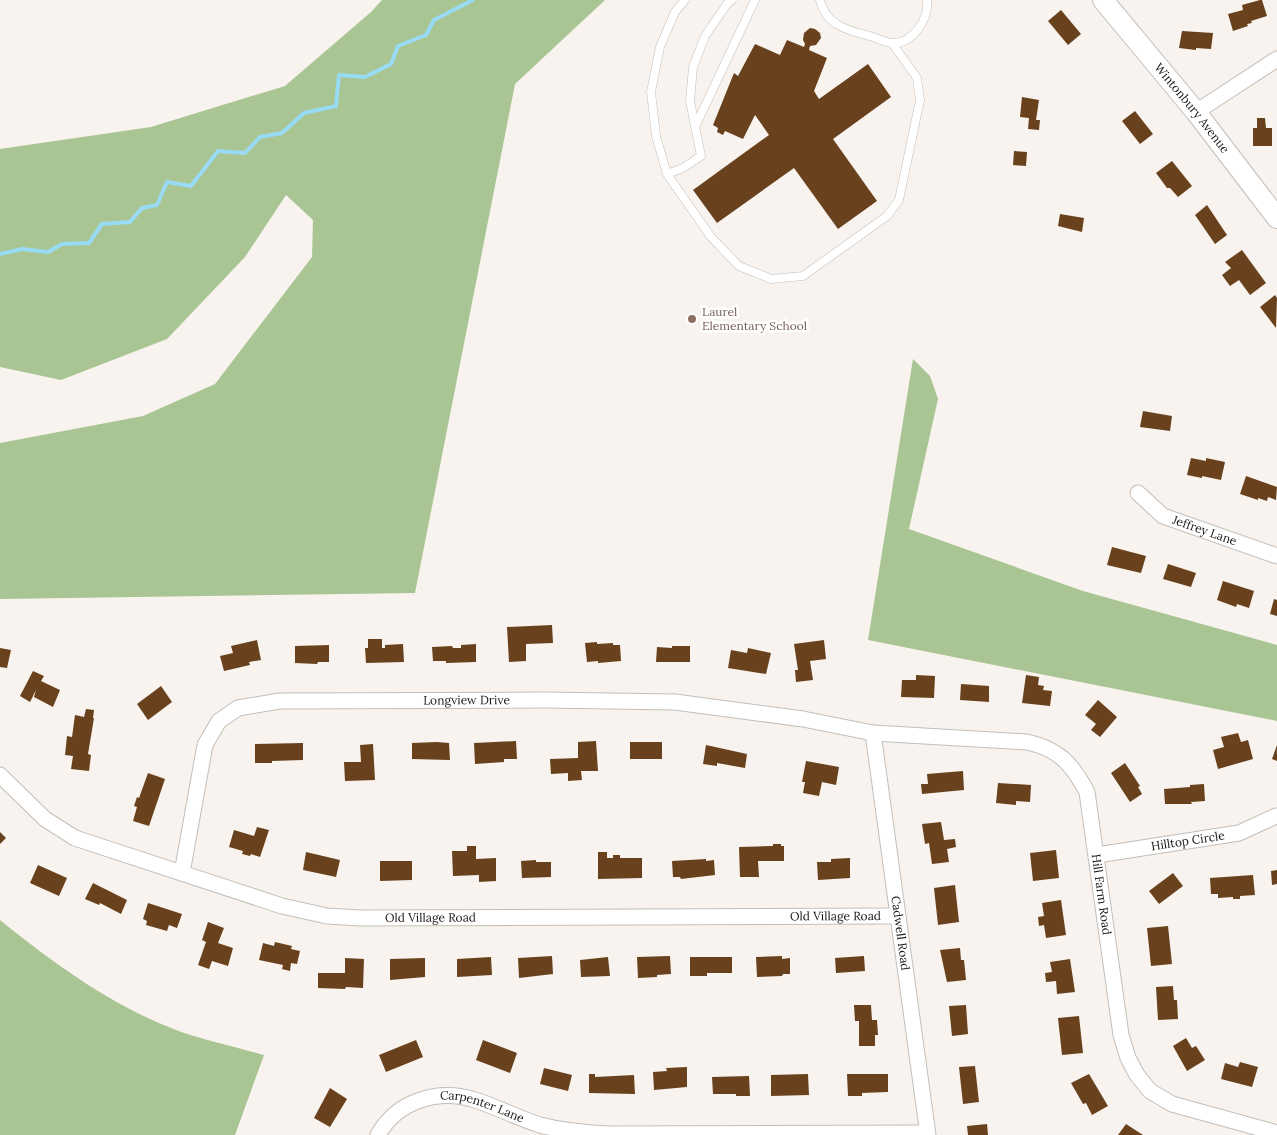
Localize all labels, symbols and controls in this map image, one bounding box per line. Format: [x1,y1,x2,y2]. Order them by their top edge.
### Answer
street label: Wintonbury Avenue [1152,60,1233,156]
place label: Laurel Elementary School [702,304,807,333]
marker: Laurel Elementary School [686,313,698,325]
street label: Jeffrey Lane [1170,512,1239,548]
street label: Longview Drive [423,692,510,707]
street label: Hilltop Circle [1150,827,1226,854]
street label: Hill Farm Road [1089,853,1115,936]
street label: Cadwell Road [888,895,913,971]
street label: Old Village Road [790,908,881,923]
street label: Old Village Road [385,910,476,925]
street label: Carpenter Lane [440,1088,527,1126]

